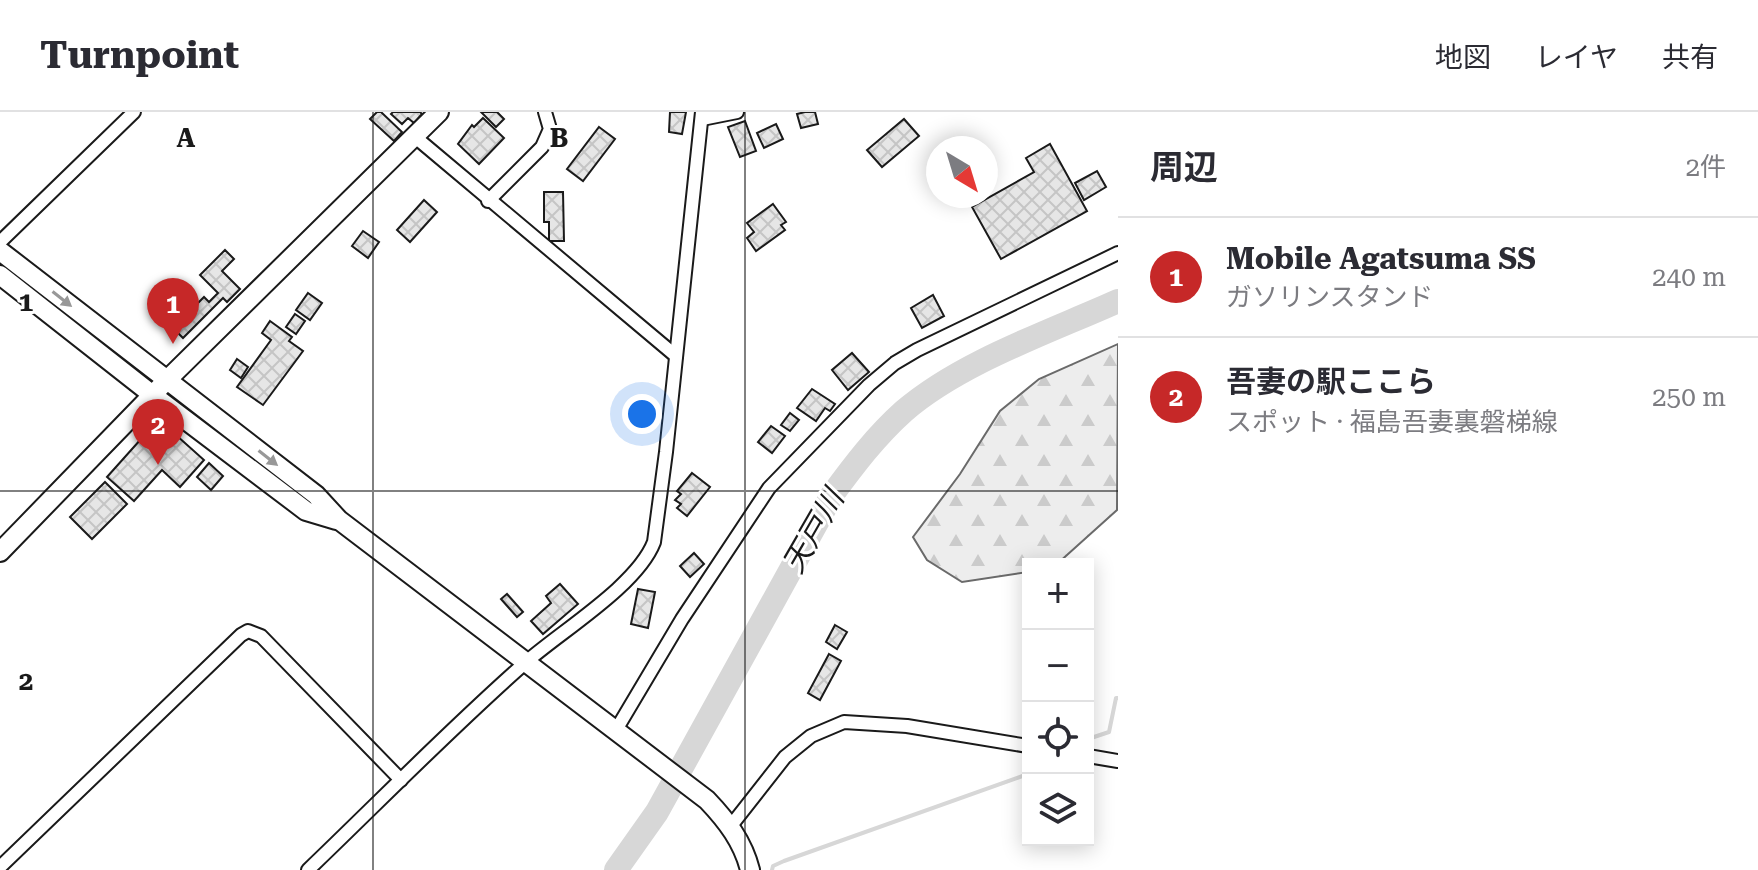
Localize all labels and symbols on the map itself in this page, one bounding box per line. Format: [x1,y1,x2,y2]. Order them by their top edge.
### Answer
text: A [177,123,196,153]
text: B [550,123,568,153]
north arrow [926,136,998,208]
pin: 1 [147,278,199,344]
text: 1 [19,287,33,317]
one-way arrow [52,291,72,307]
your location [622,394,662,434]
pin: 2 [132,399,184,465]
one-way arrow [258,449,278,465]
water label: 天戸川 [775,481,852,579]
text: 2 [19,666,33,696]

